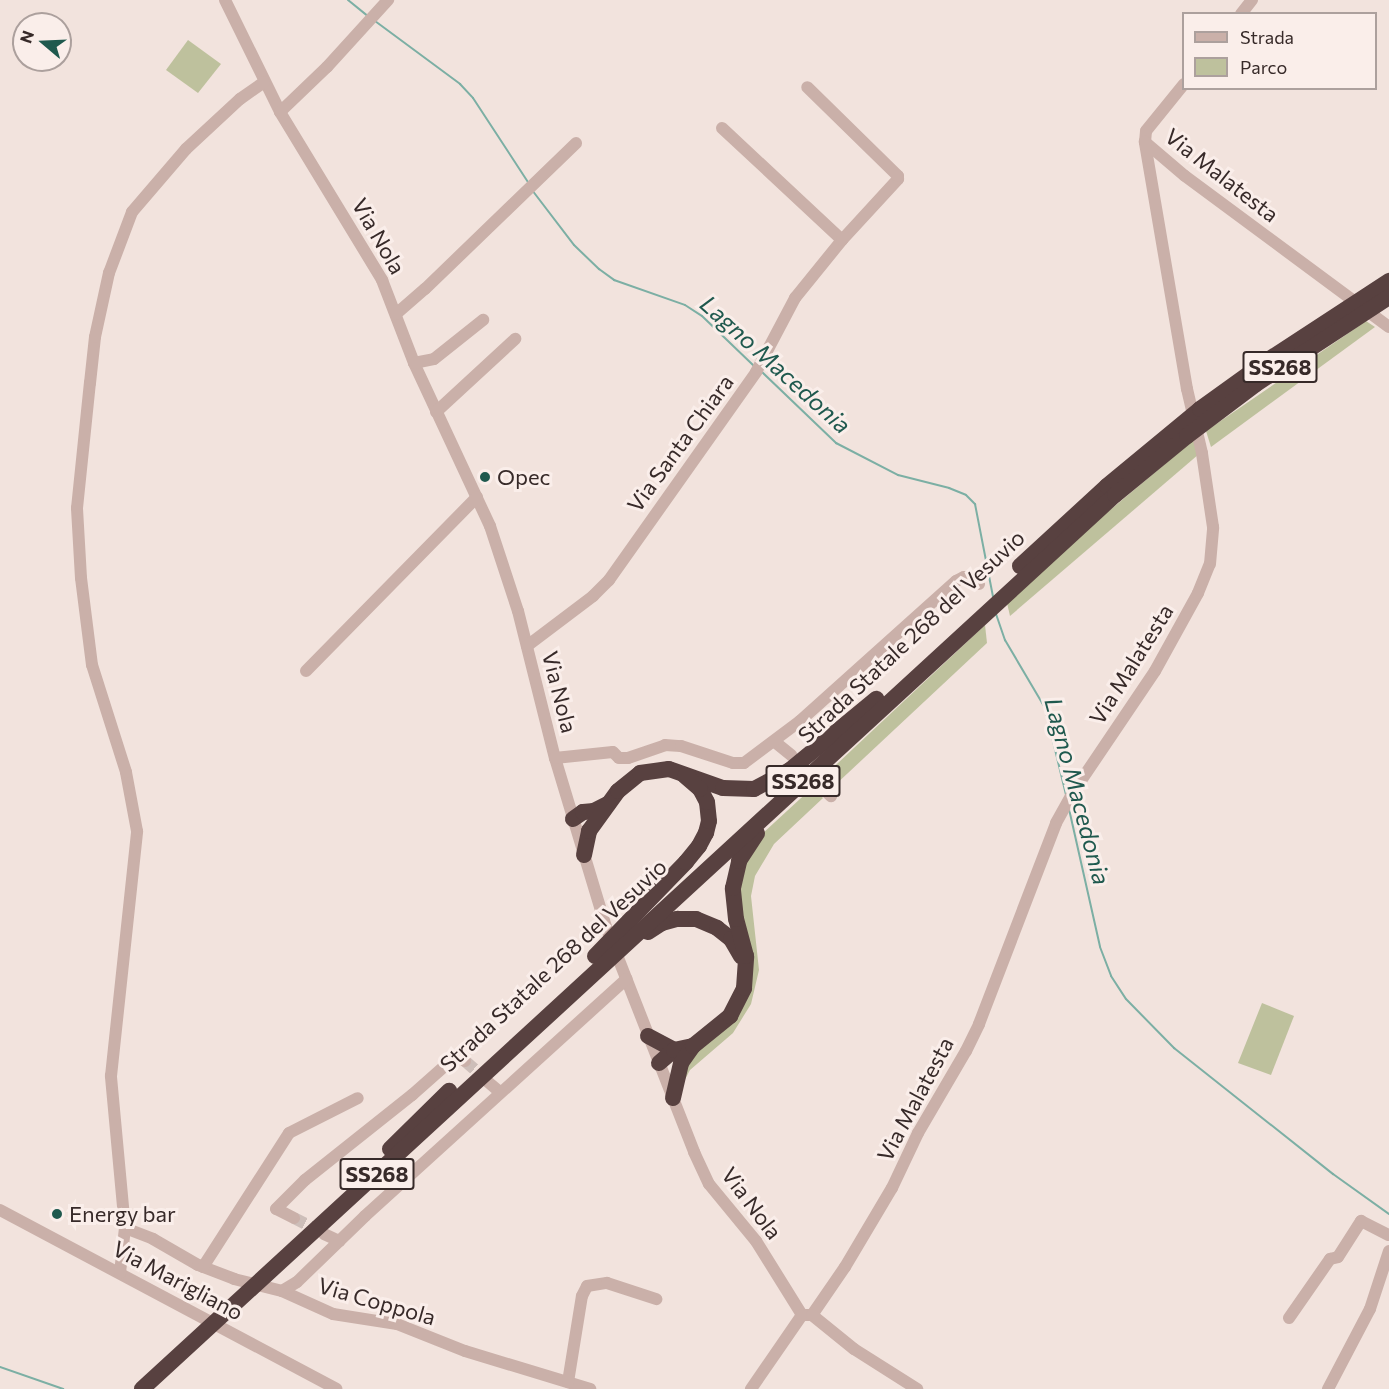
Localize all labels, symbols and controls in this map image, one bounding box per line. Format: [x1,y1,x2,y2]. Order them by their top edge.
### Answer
north arrow [12,12,72,72]
legend [1182,12,1377,90]
text: Strada [1240,26,1294,48]
text: N [15,28,37,45]
text: Parco [1240,56,1287,78]
street label: Via Malatesta [1160,122,1284,228]
street label: Via Nola [347,193,411,279]
water label: Lagno Macedonia [695,289,857,439]
road number: SS268 [1242,349,1318,385]
street label: Via Santa Chiara [621,369,739,517]
place label: Opec [497,464,550,490]
marker: Opec [478,470,492,484]
street label: Strada Statale 268 del Vesuvio [792,524,1030,748]
street label: Via Malatesta [1084,599,1178,729]
street label: Via Nola [537,648,583,736]
water label: Lagno Macedonia [1039,694,1117,888]
road number: SS268 [766,763,840,799]
street label: Strada Statale 268 del Vesuvio [434,853,672,1077]
street label: Via Malatesta [871,1032,959,1166]
road number: SS268 [340,1156,415,1192]
street label: Via Nola [716,1162,788,1244]
place label: Energy bar [69,1201,176,1227]
marker: Energy bar [50,1207,64,1221]
street label: Via Marigliano [108,1235,248,1325]
street label: Via Coppola [315,1272,439,1330]

